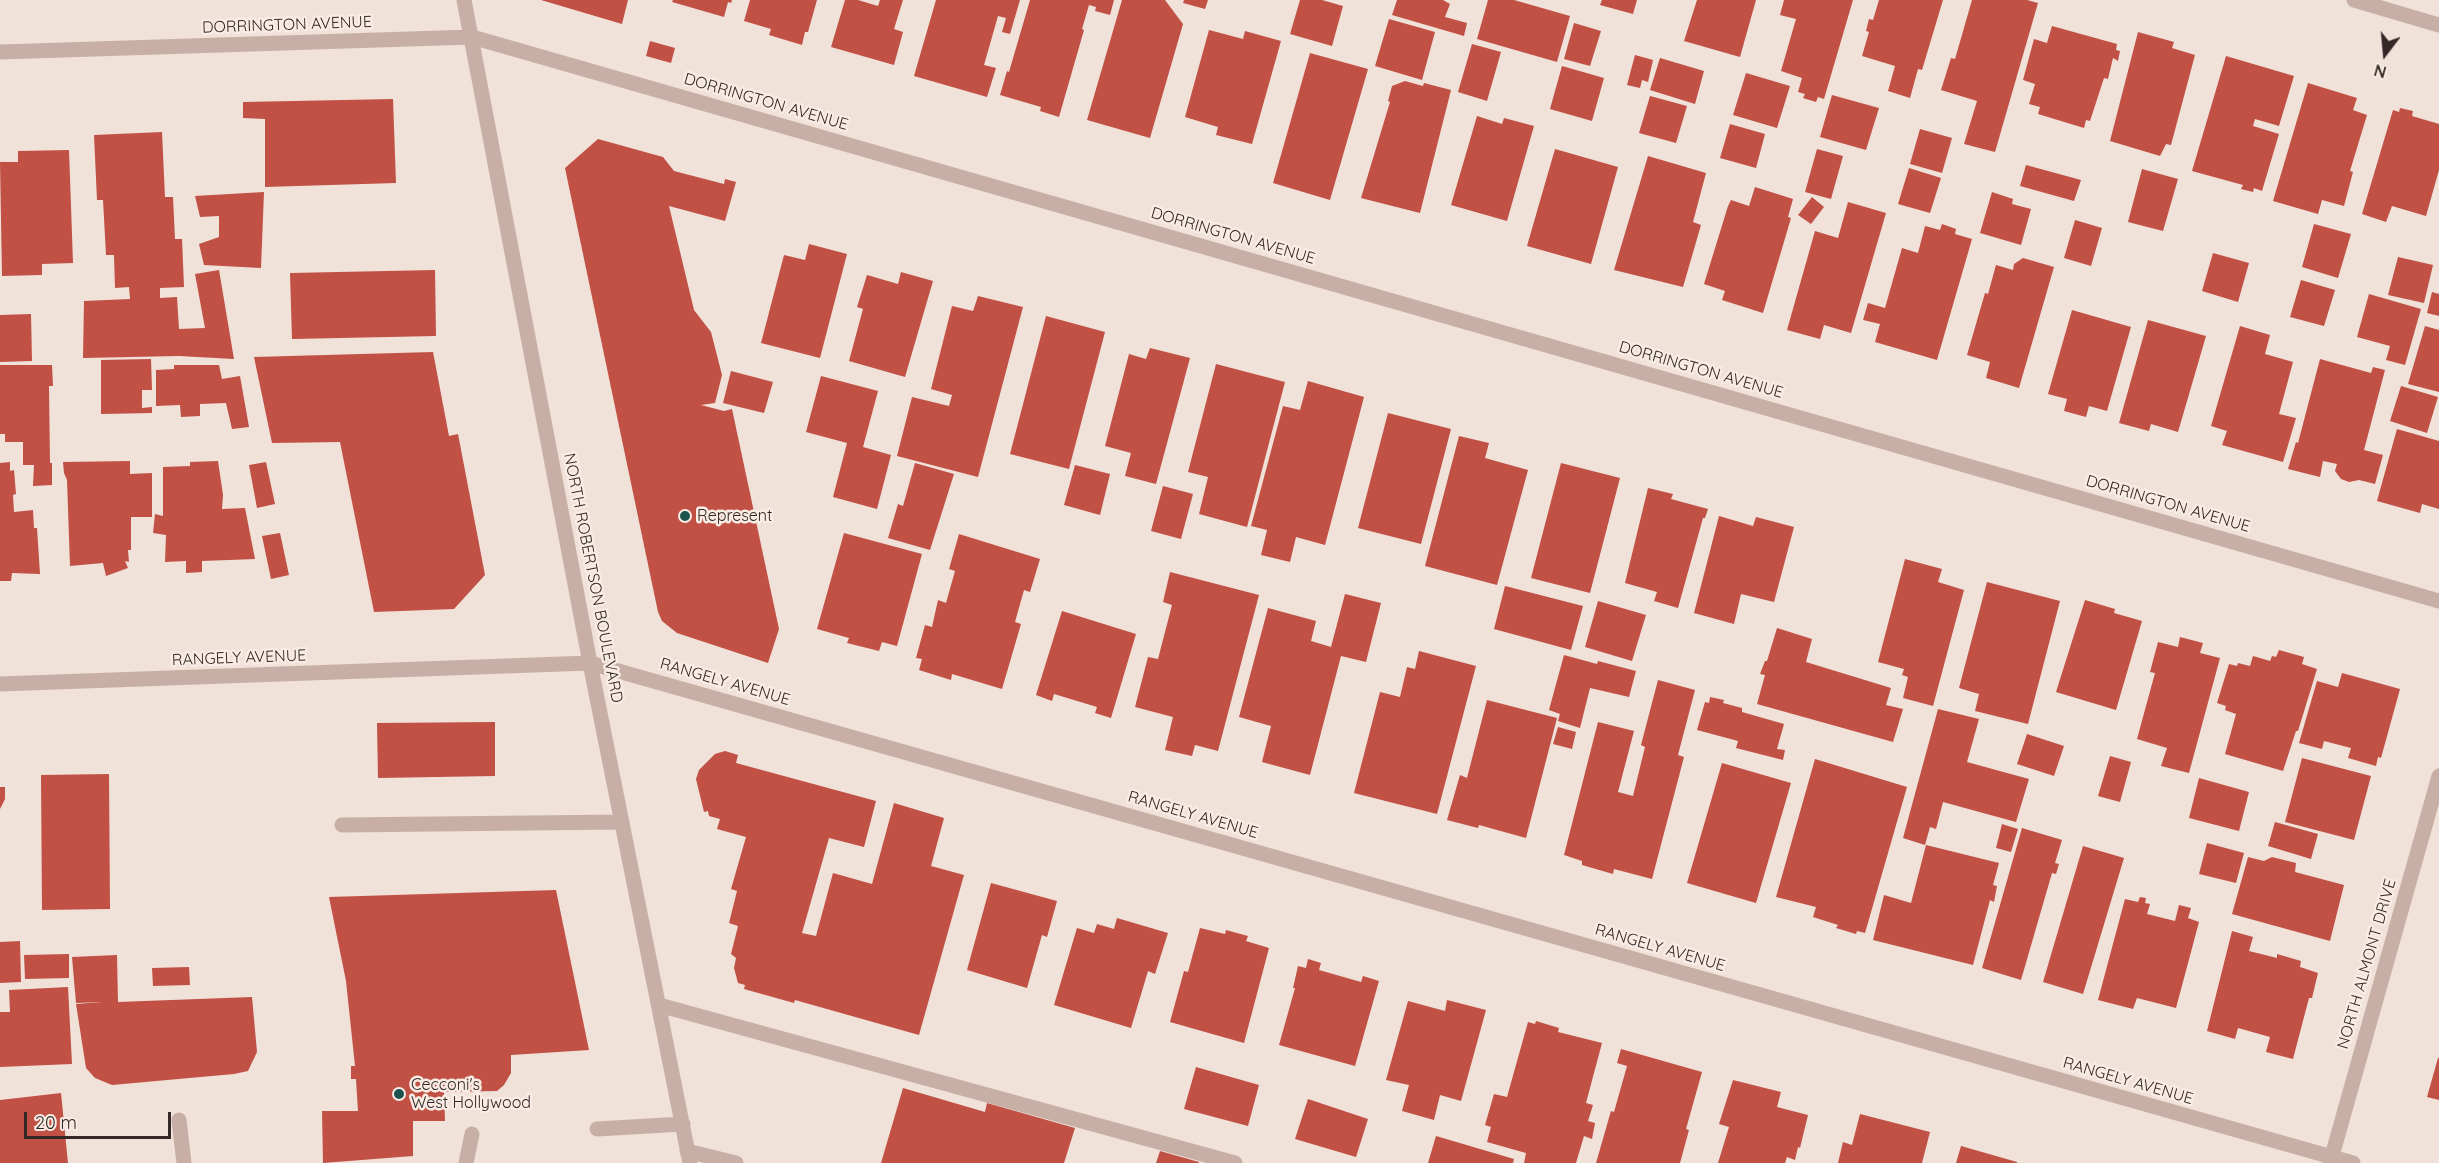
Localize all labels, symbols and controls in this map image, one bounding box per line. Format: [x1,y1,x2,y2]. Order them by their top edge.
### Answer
street label: DORRINGTON AVENUE [202,12,372,38]
north arrow [2355,24,2415,84]
text: N [2372,60,2388,83]
street label: DORRINGTON AVENUE [682,69,850,135]
street label: DORRINGTON AVENUE [1149,203,1317,269]
street label: DORRINGTON AVENUE [1617,337,1785,403]
street label: NORTH ROBERTSON BOULEVARD [559,451,627,705]
street label: DORRINGTON AVENUE [2084,471,2252,537]
place label: Represent [697,506,772,526]
marker: Represent [678,509,692,523]
street label: RANGELY AVENUE [171,646,307,670]
street label: RANGELY AVENUE [658,654,792,710]
street label: RANGELY AVENUE [1126,787,1260,843]
street label: NORTH ALMONT DRIVE [2334,877,2400,1051]
street label: RANGELY AVENUE [1593,920,1727,976]
street label: RANGELY AVENUE [2061,1053,2195,1109]
place label: Cecconi's West Hollywood [411,1075,531,1113]
marker: Cecconi's West Hollywood [392,1087,406,1101]
scale bar [27,1100,174,1138]
text: 20 m [35,1111,77,1134]

